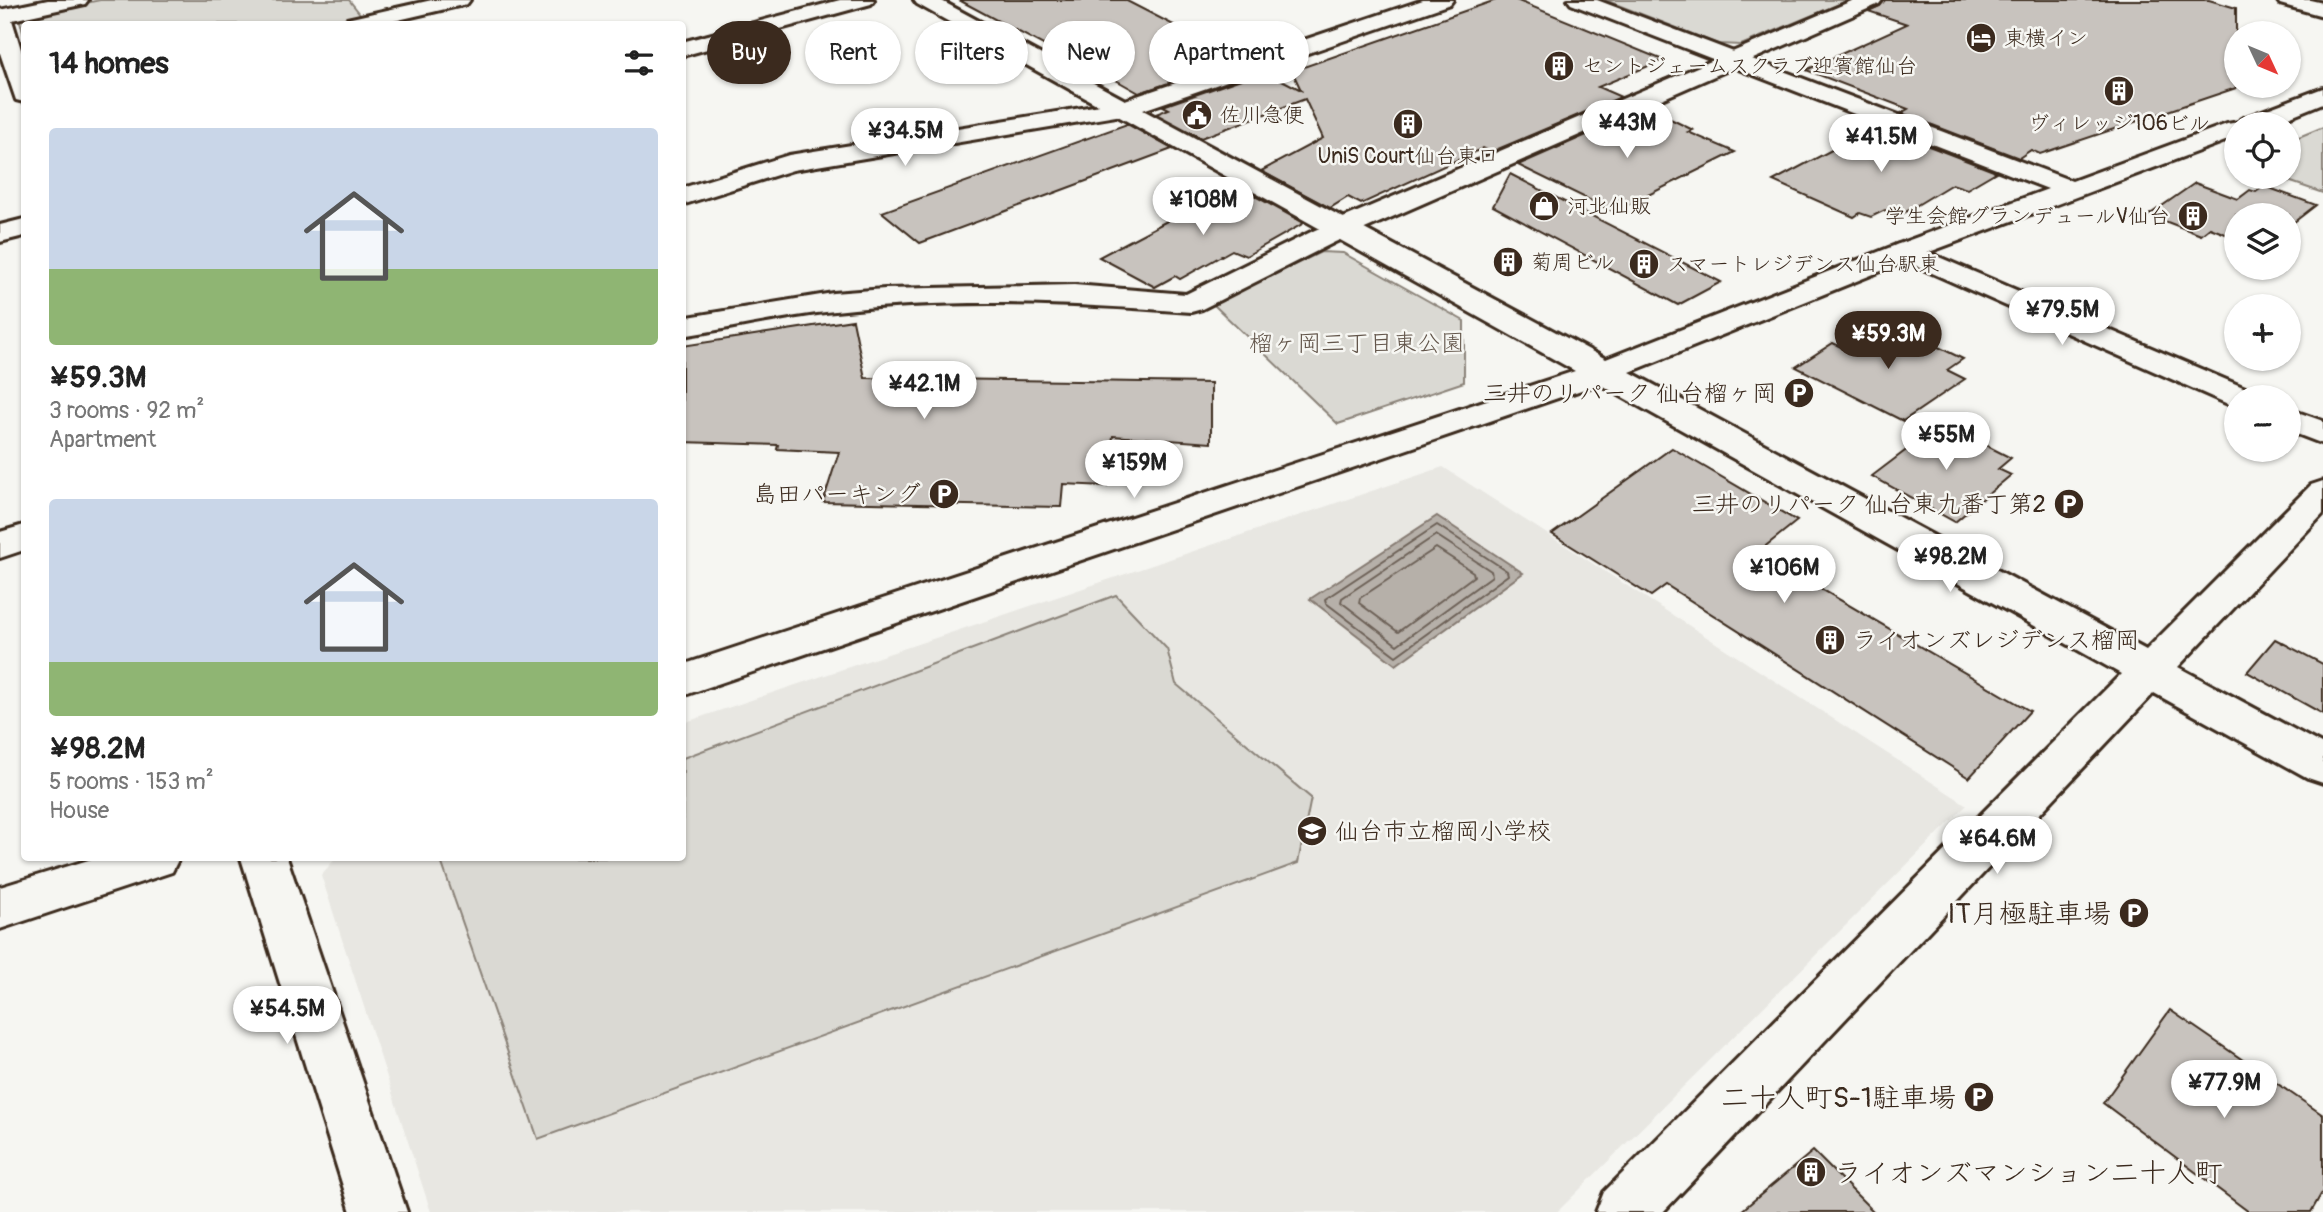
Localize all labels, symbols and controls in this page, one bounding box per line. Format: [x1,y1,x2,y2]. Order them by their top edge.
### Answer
chip: Buy [707,21,791,84]
chip: Rent [805,21,901,84]
chip: Filters [915,21,1028,84]
chip: New [1042,21,1135,84]
chip: Apartment [1149,21,1309,84]
hotel icon: 東横イン [1964,21,1998,55]
north arrow [2224,21,2301,98]
map controls [2224,21,2301,462]
place label: 東横イン [2004,25,2088,52]
icon: filters [620,44,658,82]
text: 14 homes [49,45,169,82]
building icon: セントジェームスクラブ迎賓館仙台 [1542,49,1576,83]
place label: セントジェームスクラブ迎賓館仙台 [1582,53,1917,80]
building icon: ヴィレッジ106ビル [2102,74,2136,108]
public building icon: 佐川急便 [1180,98,1214,132]
pin: ¥43M [1586,100,1668,160]
place label: 佐川急便 [1220,102,1304,129]
building icon: UniS Court仙台東口 [1391,107,1425,141]
pin: ¥34.5M [848,108,962,168]
text: ¥43M [1598,108,1656,137]
place label: ヴィレッジ106ビル [2028,110,2210,137]
button: locate [2224,112,2301,189]
pin: ¥41.5M [1824,114,1938,174]
text: ¥34.5M [867,116,943,145]
text: ¥41.5M [1845,122,1917,151]
place label: UniS Court仙台東口 [1317,143,1499,170]
icon: home [291,173,417,299]
pin: ¥108M [1154,177,1252,237]
text: ¥108M [1169,185,1237,214]
shop icon: 河北仙販 [1527,189,1561,223]
place label: 河北仙販 [1567,193,1651,220]
building icon: 学生会館グランデュールV仙台 [2176,199,2210,233]
place label: 学生会館グランデュールV仙台 [1884,203,2170,230]
button: layers [2224,203,2301,280]
building icon: 菊周ビル [1491,245,1525,279]
building icon: スマートレジデンス仙台駅東 [1627,247,1661,281]
place label: 菊周ビル [1531,249,1615,276]
place label: スマートレジデンス仙台駅東 [1667,251,1940,278]
pin: ¥79.5M [2005,288,2119,347]
button: + [2224,294,2301,371]
text: ¥79.5M [2025,295,2099,324]
pin: ¥59.3M [1831,312,1945,371]
text: ¥59.3M [1851,319,1925,348]
park label: 榴ヶ岡三丁目東公園 [1249,329,1465,358]
text: ¥59.3M [49,359,146,396]
pin: ¥42.1M [867,362,981,421]
text: ¥42.1M [888,369,960,398]
parking icon: 三井のリパーク 仙台榴ヶ岡 [1782,376,1816,410]
place label: 三井のリパーク 仙台榴ヶ岡 [1483,379,1776,408]
button: − [2224,385,2301,462]
text: 3 rooms · 92 m² [49,396,204,425]
pin: ¥55M [1905,412,1987,472]
text: ¥55M [1917,420,1975,449]
text: Apartment [49,425,156,454]
pin: ¥159M [1085,440,1183,500]
text: ¥159M [1101,448,1167,477]
parking icon: 島田パーキング [927,477,961,511]
place label: 島田パーキング [753,480,921,509]
parking icon: 三井のリパーク 仙台東九番丁第2 [2052,487,2086,521]
place label: 三井のリパーク 仙台東九番丁第2 [1691,490,2046,519]
pin: ¥98.2M [1893,534,2007,594]
text: ¥98.2M [1913,542,1987,571]
icon: home [291,544,417,670]
pin: ¥106M [1735,546,1833,605]
text: ¥106M [1749,553,1819,582]
building icon: ライオンズレジデンス榴岡 [1813,623,1847,657]
place label: ライオンズレジデンス榴岡 [1853,626,2139,655]
text: ¥98.2M [49,730,145,767]
text: 5 rooms · 153 m² [49,767,214,796]
text: House [49,796,109,825]
school or university icon: 仙台市立榴岡小学校 [1295,814,1329,848]
pin: ¥64.6M [1940,816,2054,876]
place label: 仙台市立榴岡小学校 [1335,817,1551,846]
text: ¥64.6M [1958,824,2036,853]
parking icon: IT月極駐車場 [2117,896,2151,930]
place label: IT月極駐車場 [1948,897,2111,932]
pin: ¥54.5M [230,986,344,1046]
text: ¥54.5M [249,994,325,1023]
pin: ¥77.9M [2167,1060,2281,1120]
text: ¥77.9M [2187,1068,2261,1097]
parking icon: 二十人町S-1駐車場 [1962,1080,1996,1114]
place label: 二十人町S-1駐車場 [1721,1081,1956,1116]
building icon: ライオンズマンション二十人町 [1794,1155,1828,1189]
place label: ライオンズマンション二十人町 [1834,1156,2223,1191]

